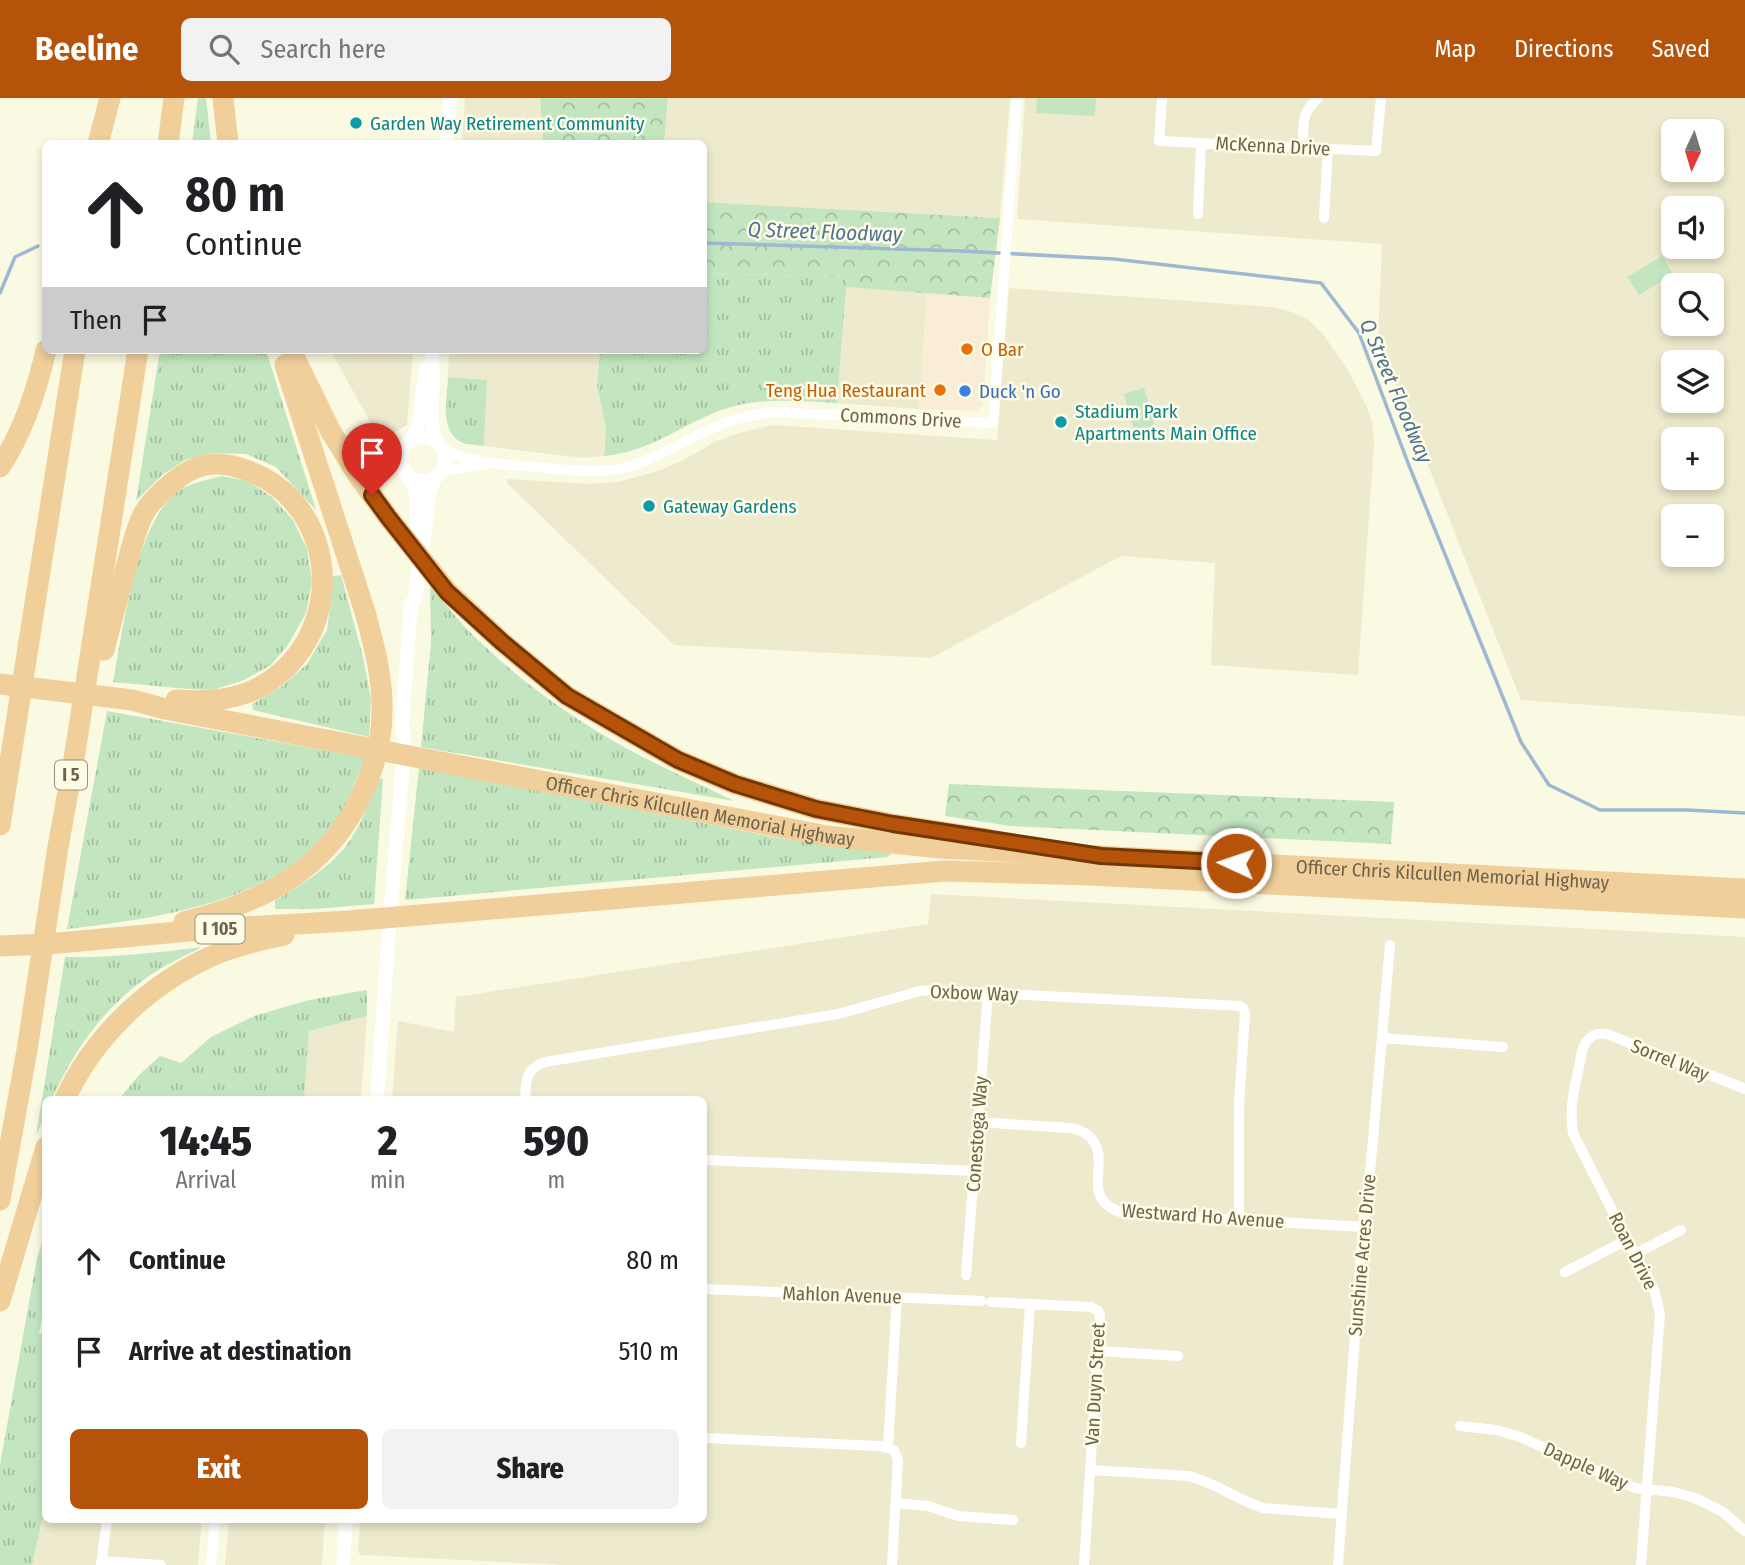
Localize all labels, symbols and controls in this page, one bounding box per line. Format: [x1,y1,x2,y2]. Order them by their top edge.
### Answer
search box [181,18,671,81]
text: Beeline [35,29,139,69]
icon: search [205,30,243,68]
text: Search here [261,34,386,65]
text: Map [1435,35,1476,63]
text: Directions [1514,35,1613,63]
text: Saved [1651,35,1710,63]
place label: Garden Way Retirement Community [370,112,645,135]
marker: Garden Way Retirement Community [348,115,364,131]
north arrow [1661,119,1724,182]
map controls [1661,119,1724,567]
street label: McKenna Drive [1215,132,1331,160]
text: 80 m [185,165,285,224]
icon: ahead [70,168,161,259]
button: sound [1661,196,1724,259]
water label: Q Street Floodway [747,216,903,248]
text: Continue [185,225,302,263]
button: search [1661,273,1724,336]
icon: arrive [136,301,174,339]
text: Then [70,305,122,336]
water label: Q Street Floodway [1354,315,1438,468]
place label: O Bar [981,338,1024,361]
marker: O Bar [959,341,975,357]
button: layers [1661,350,1724,413]
place label: Teng Hua Restaurant [766,379,927,402]
place label: Duck 'n Go [979,380,1061,403]
marker: Teng Hua Restaurant [932,382,948,398]
marker: Duck 'n Go [957,383,973,399]
place label: Stadium Park Apartments Main Office [1075,400,1257,445]
street label: Commons Drive [840,403,962,433]
marker: Stadium Park Apartments Main Office [1053,414,1069,430]
pin [342,423,402,495]
button: + [1661,427,1724,490]
icon: arrive [353,434,391,472]
place label: Gateway Gardens [663,495,797,518]
marker: Gateway Gardens [641,498,657,514]
button: − [1661,504,1724,567]
road number: I 5 [55,760,87,790]
street label: Officer Chris Kilcullen Memorial Highway [544,771,856,850]
position arrow [1199,826,1273,900]
street label: Officer Chris Kilcullen Memorial Highway [1295,855,1610,894]
road number: I 105 [196,914,244,944]
street label: Oxbow Way [930,980,1019,1006]
street label: Sorrel Way [1628,1034,1713,1086]
street label: Conestoga Way [961,1075,993,1193]
text: 14:45 [160,1116,252,1166]
text: 2 [378,1116,398,1166]
text: 590 [523,1116,589,1166]
text: Arrival [175,1166,236,1194]
text: min [370,1166,406,1194]
text: m [547,1166,565,1194]
street label: Sunshine Acres Drive [1343,1173,1381,1337]
street label: Westward Ho Avenue [1121,1199,1285,1233]
street label: Roan Drive [1604,1208,1662,1294]
icon: ahead [70,1242,108,1280]
text: Continue [129,1245,226,1276]
text: 80 m [626,1245,679,1276]
street label: Mahlon Avenue [782,1281,902,1309]
street label: Van Duyn Street [1080,1321,1110,1446]
icon: arrive [70,1333,108,1371]
text: Arrive at destination [129,1336,352,1367]
text: 510 m [619,1336,679,1367]
button: Exit [70,1429,368,1509]
button: Share [382,1429,679,1509]
street label: Dapple Way [1540,1437,1632,1495]

